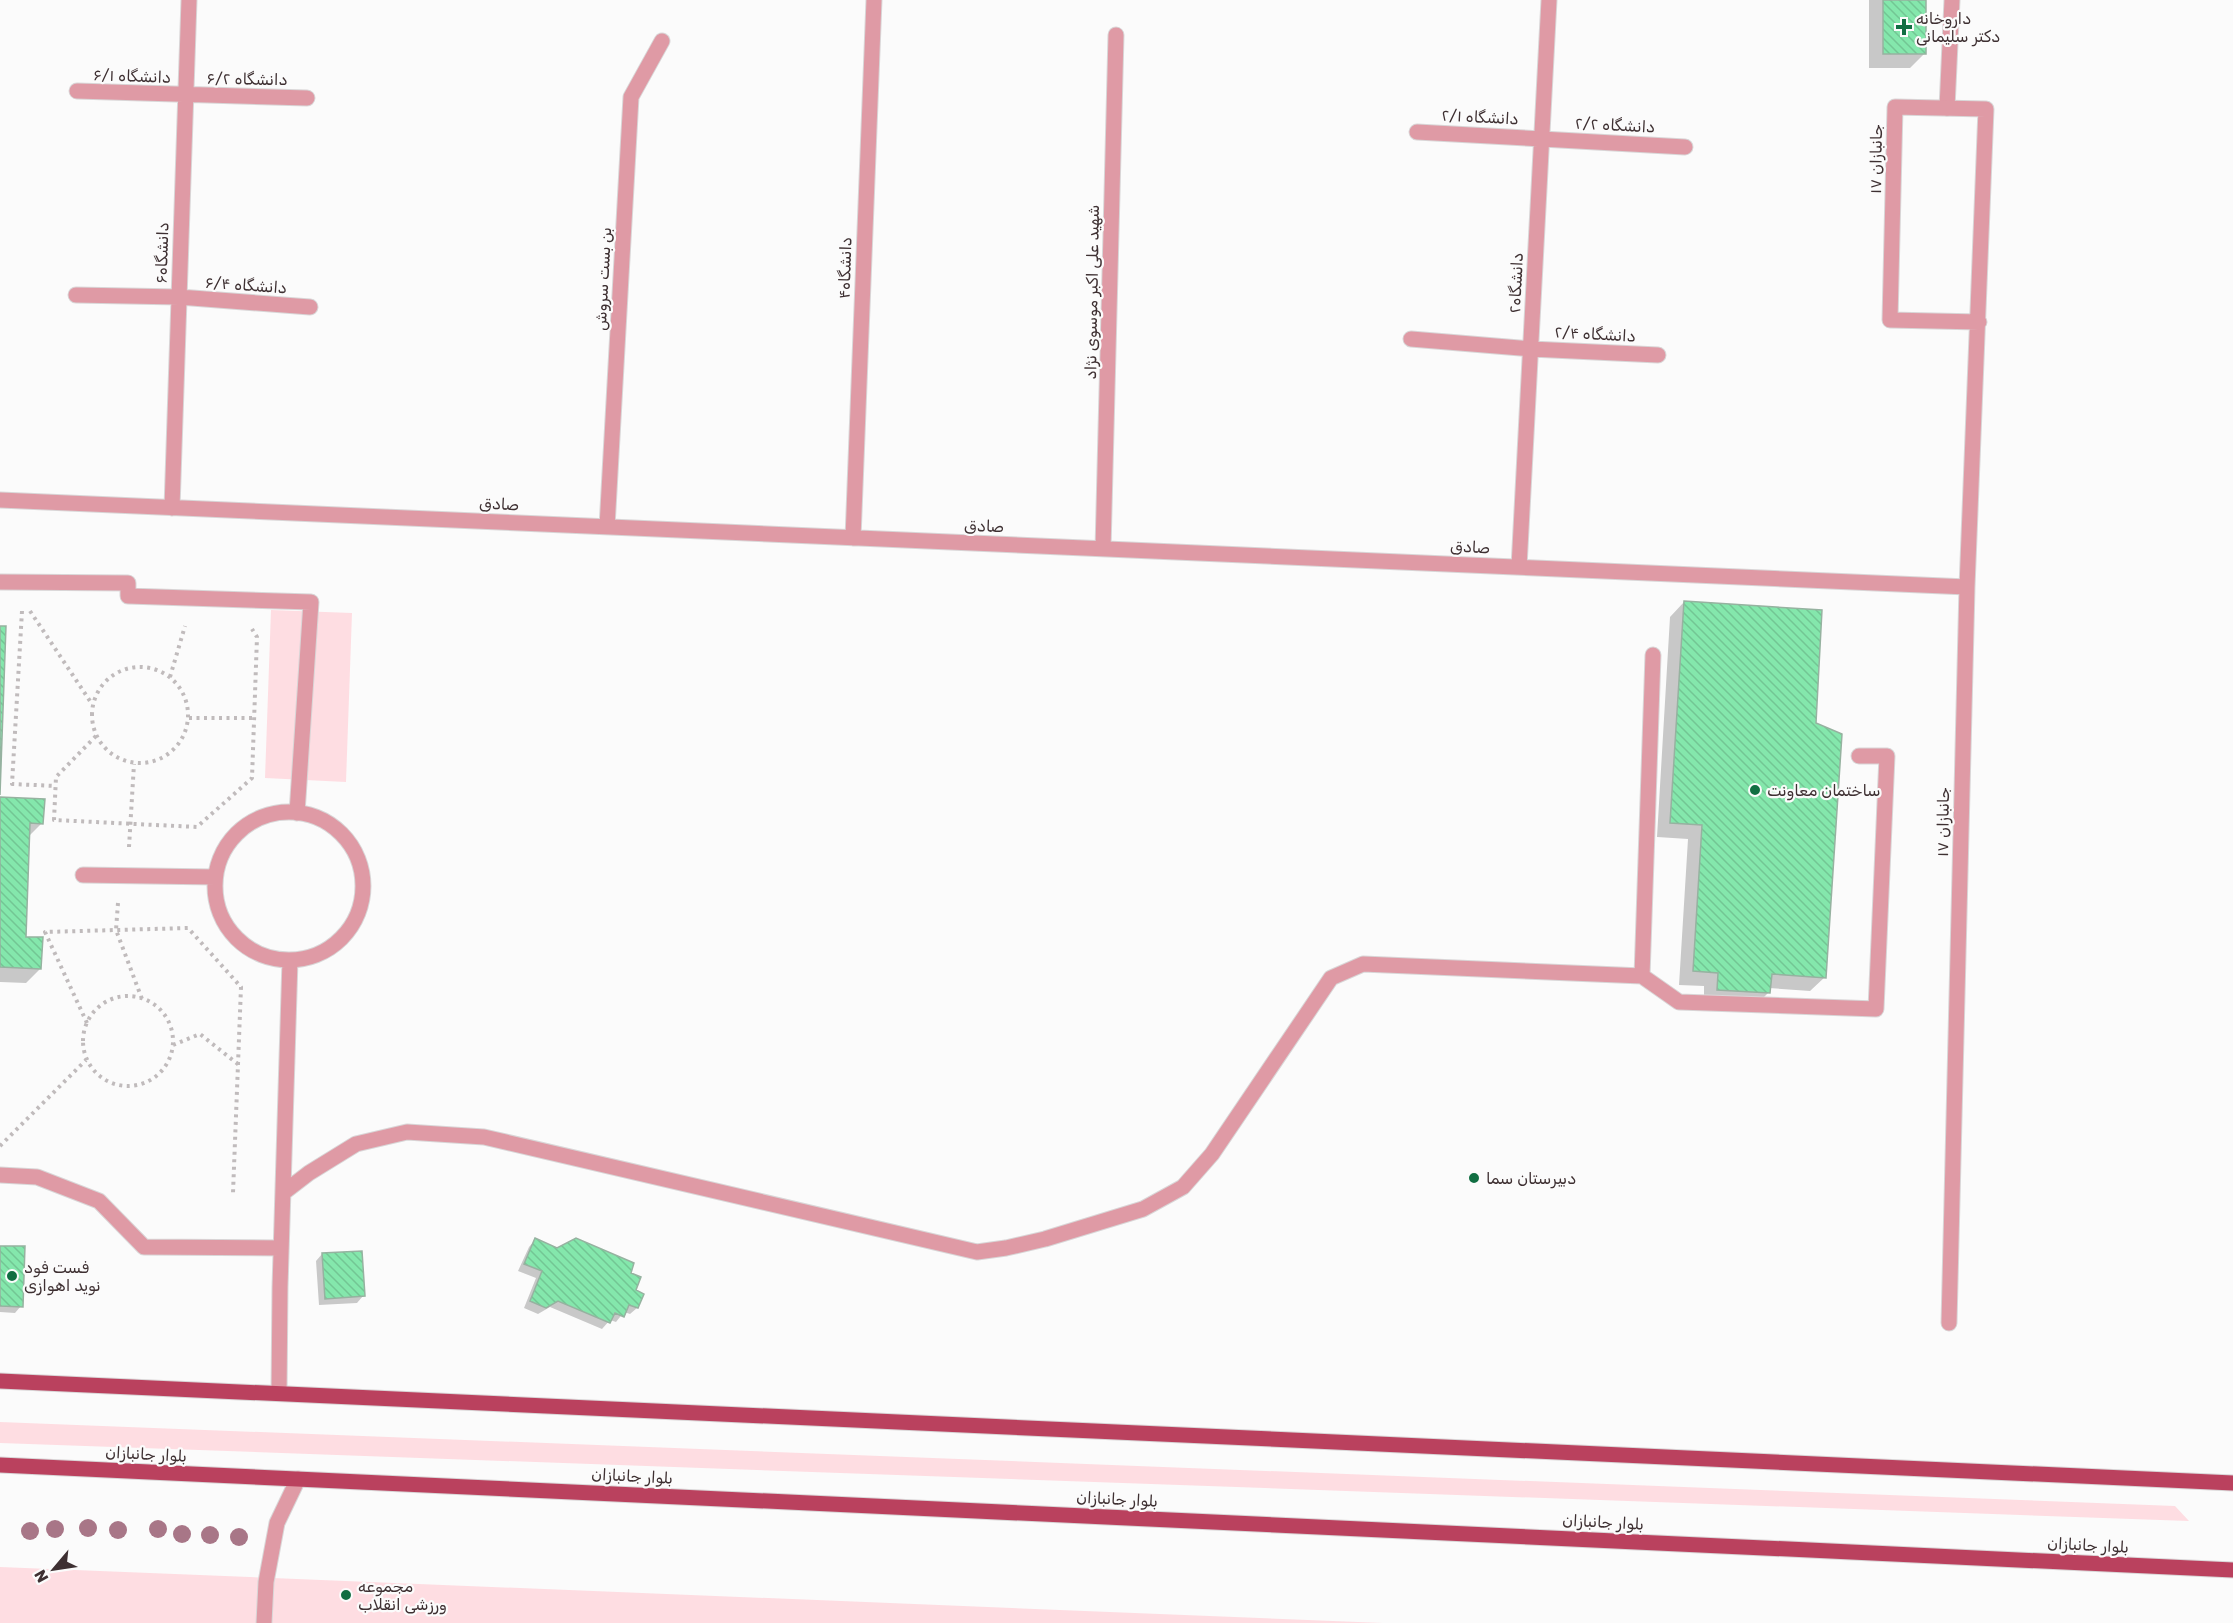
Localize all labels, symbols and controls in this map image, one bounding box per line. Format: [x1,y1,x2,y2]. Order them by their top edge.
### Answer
place label: داروخانه دکتر سلیمانی [1916,9,2000,47]
marker: داروخانه دکتر سلیمانی [1897,20,1911,34]
street label: دانشگاه ۶/۱ [93,65,171,87]
street label: دانشگاه ۶/۲ [206,69,288,89]
street label: دانشگاه ۲/۱ [1441,105,1519,129]
street label: دانشگاه ۲/۲ [1575,113,1656,137]
street label: جانبازان ۱۷ [1866,124,1887,194]
street label: شهید علی اکبر موسوی نژاد [1081,204,1104,380]
street label: دانشگاه۶ [151,222,173,284]
street label: بن بست سروش [591,227,616,331]
street label: دانشگاه۴ [834,237,856,299]
street label: دانشگاه۲ [1505,252,1527,314]
street label: دانشگاه ۶/۴ [204,273,288,297]
street label: دانشگاه ۲/۴ [1554,322,1636,346]
street label: صادق [478,493,520,515]
street label: صادق [964,516,1004,536]
street label: صادق [1449,536,1491,558]
place label: ساختمان معاونت [1767,781,1880,801]
marker: ساختمان معاونت [1748,783,1762,797]
street label: جانبازان ۱۷ [1933,787,1954,857]
place label: دبیرستان سما [1486,1169,1576,1189]
marker: دبیرستان سما [1467,1171,1481,1185]
place label: فست فود نوید اهوازی [24,1258,100,1296]
marker: فست فود نوید اهوازی [5,1269,19,1283]
street label: بلوار جانبازان [105,1442,187,1467]
street label: بلوار جانبازان [591,1464,673,1489]
street label: بلوار جانبازان [1076,1487,1158,1512]
street label: بلوار جانبازان [1562,1510,1644,1535]
street label: بلوار جانبازان [2047,1533,2129,1558]
north arrow [24,1539,84,1599]
text: N [30,1566,52,1586]
place label: مجموعه ورزشی انقلاب [358,1577,447,1615]
marker: مجموعه ورزشی انقلاب [339,1588,353,1602]

